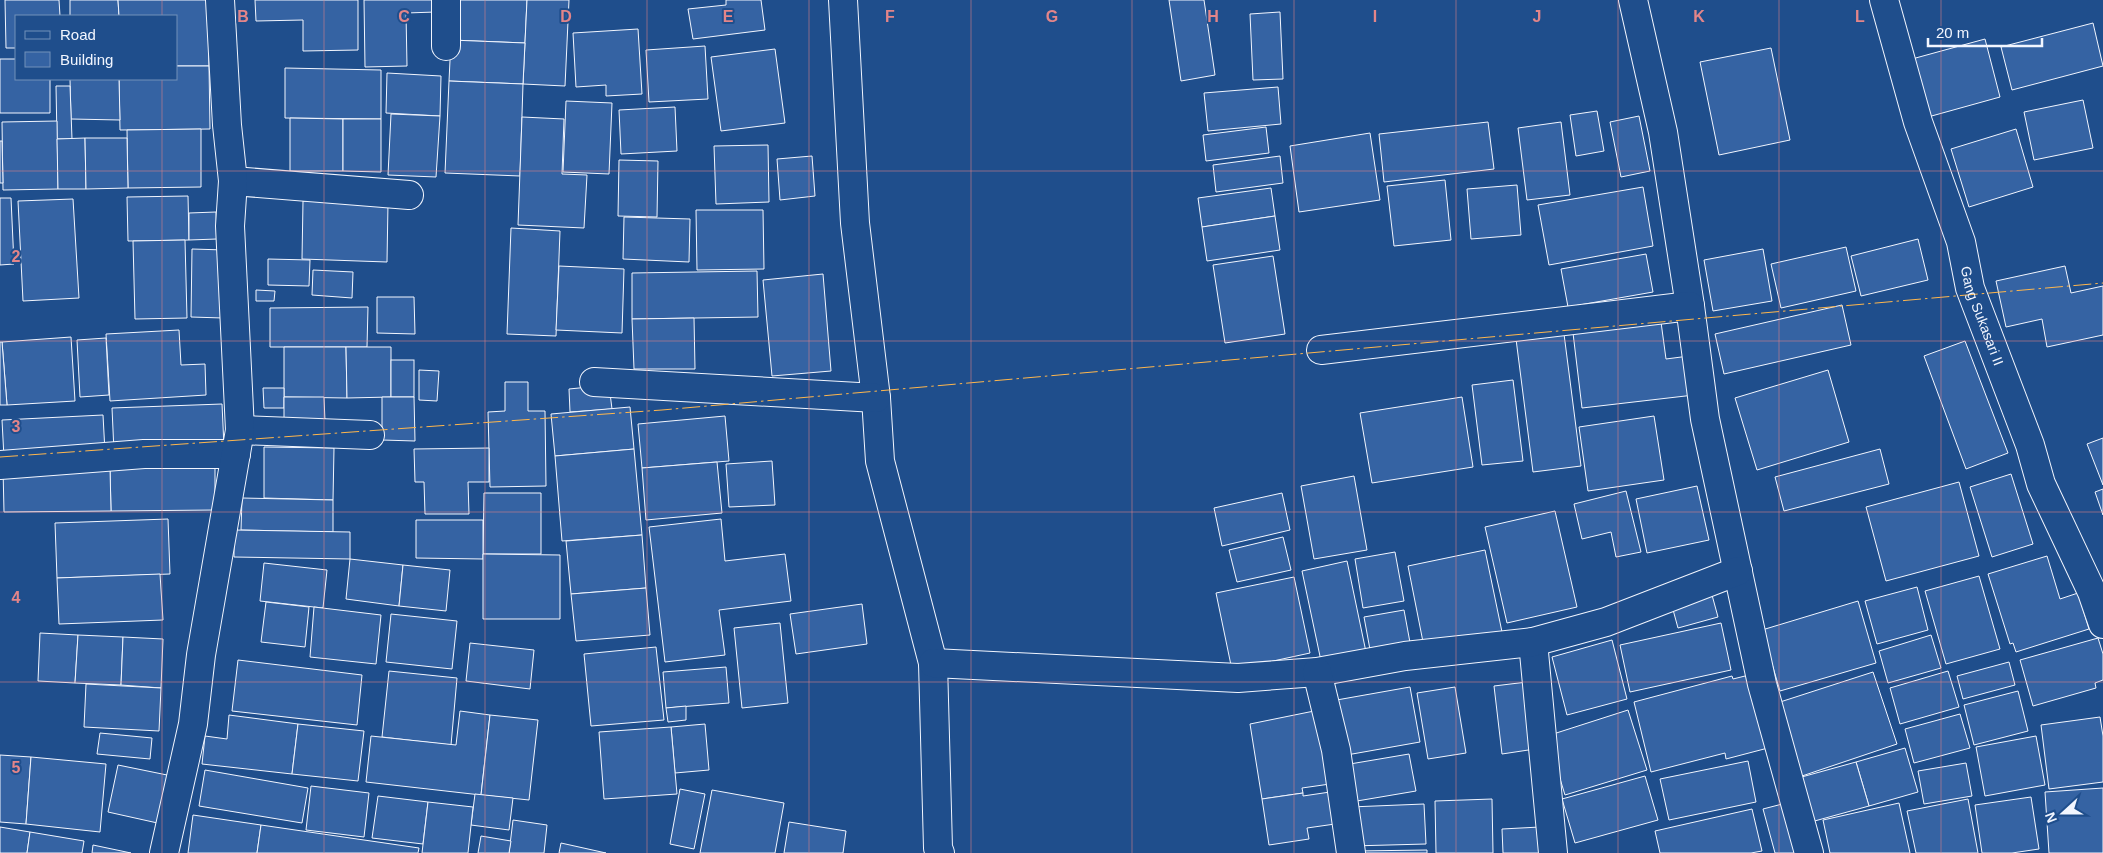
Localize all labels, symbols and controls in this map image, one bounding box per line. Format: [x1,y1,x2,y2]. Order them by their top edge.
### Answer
text: B [237,8,249,25]
text: C [398,8,410,25]
text: D [560,8,572,25]
text: E [723,8,734,25]
text: F [885,8,895,25]
text: G [1046,8,1058,25]
text: H [1207,8,1219,25]
text: I [1373,8,1377,25]
text: J [1533,8,1541,25]
text: K [1693,8,1705,25]
text: L [1855,8,1865,25]
legend [15,15,178,80]
scale bar [1928,15,2042,47]
text: 20 m [1936,24,1969,41]
text: Road [60,26,96,43]
text: Building [60,51,113,68]
text: 2 [12,248,21,265]
street label: Gang Sukasari II [1958,265,2007,368]
text: 3 [12,418,21,435]
text: 4 [12,589,21,606]
text: 5 [12,759,21,776]
north arrow [2038,788,2088,838]
text: N [2042,810,2060,825]

